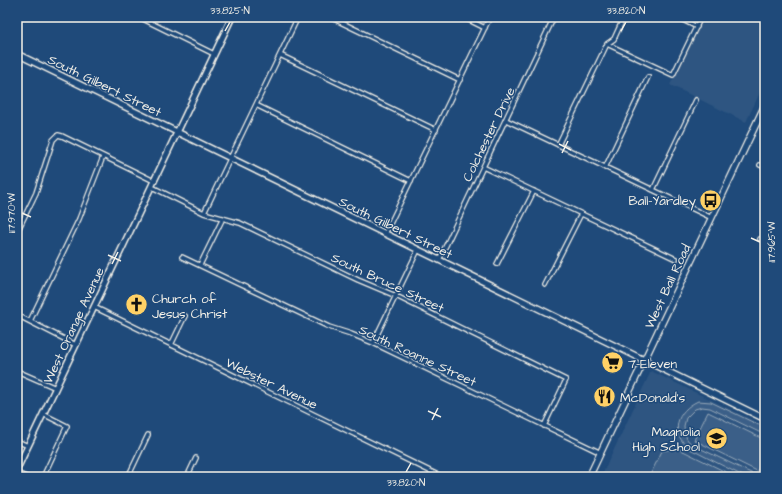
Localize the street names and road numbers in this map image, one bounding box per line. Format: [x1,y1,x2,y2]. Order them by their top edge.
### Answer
street label: South Gilbert Street [45,51,165,122]
street label: Colchester Drive [458,84,520,185]
street label: South Gilbert Street [336,193,456,264]
street label: West Ball Road [640,241,695,332]
street label: South Bruce Street [328,249,448,317]
street label: West Orange Avenue [39,264,110,387]
street label: South Roanne Street [356,321,480,391]
street label: Webster Avenue [223,354,320,414]

